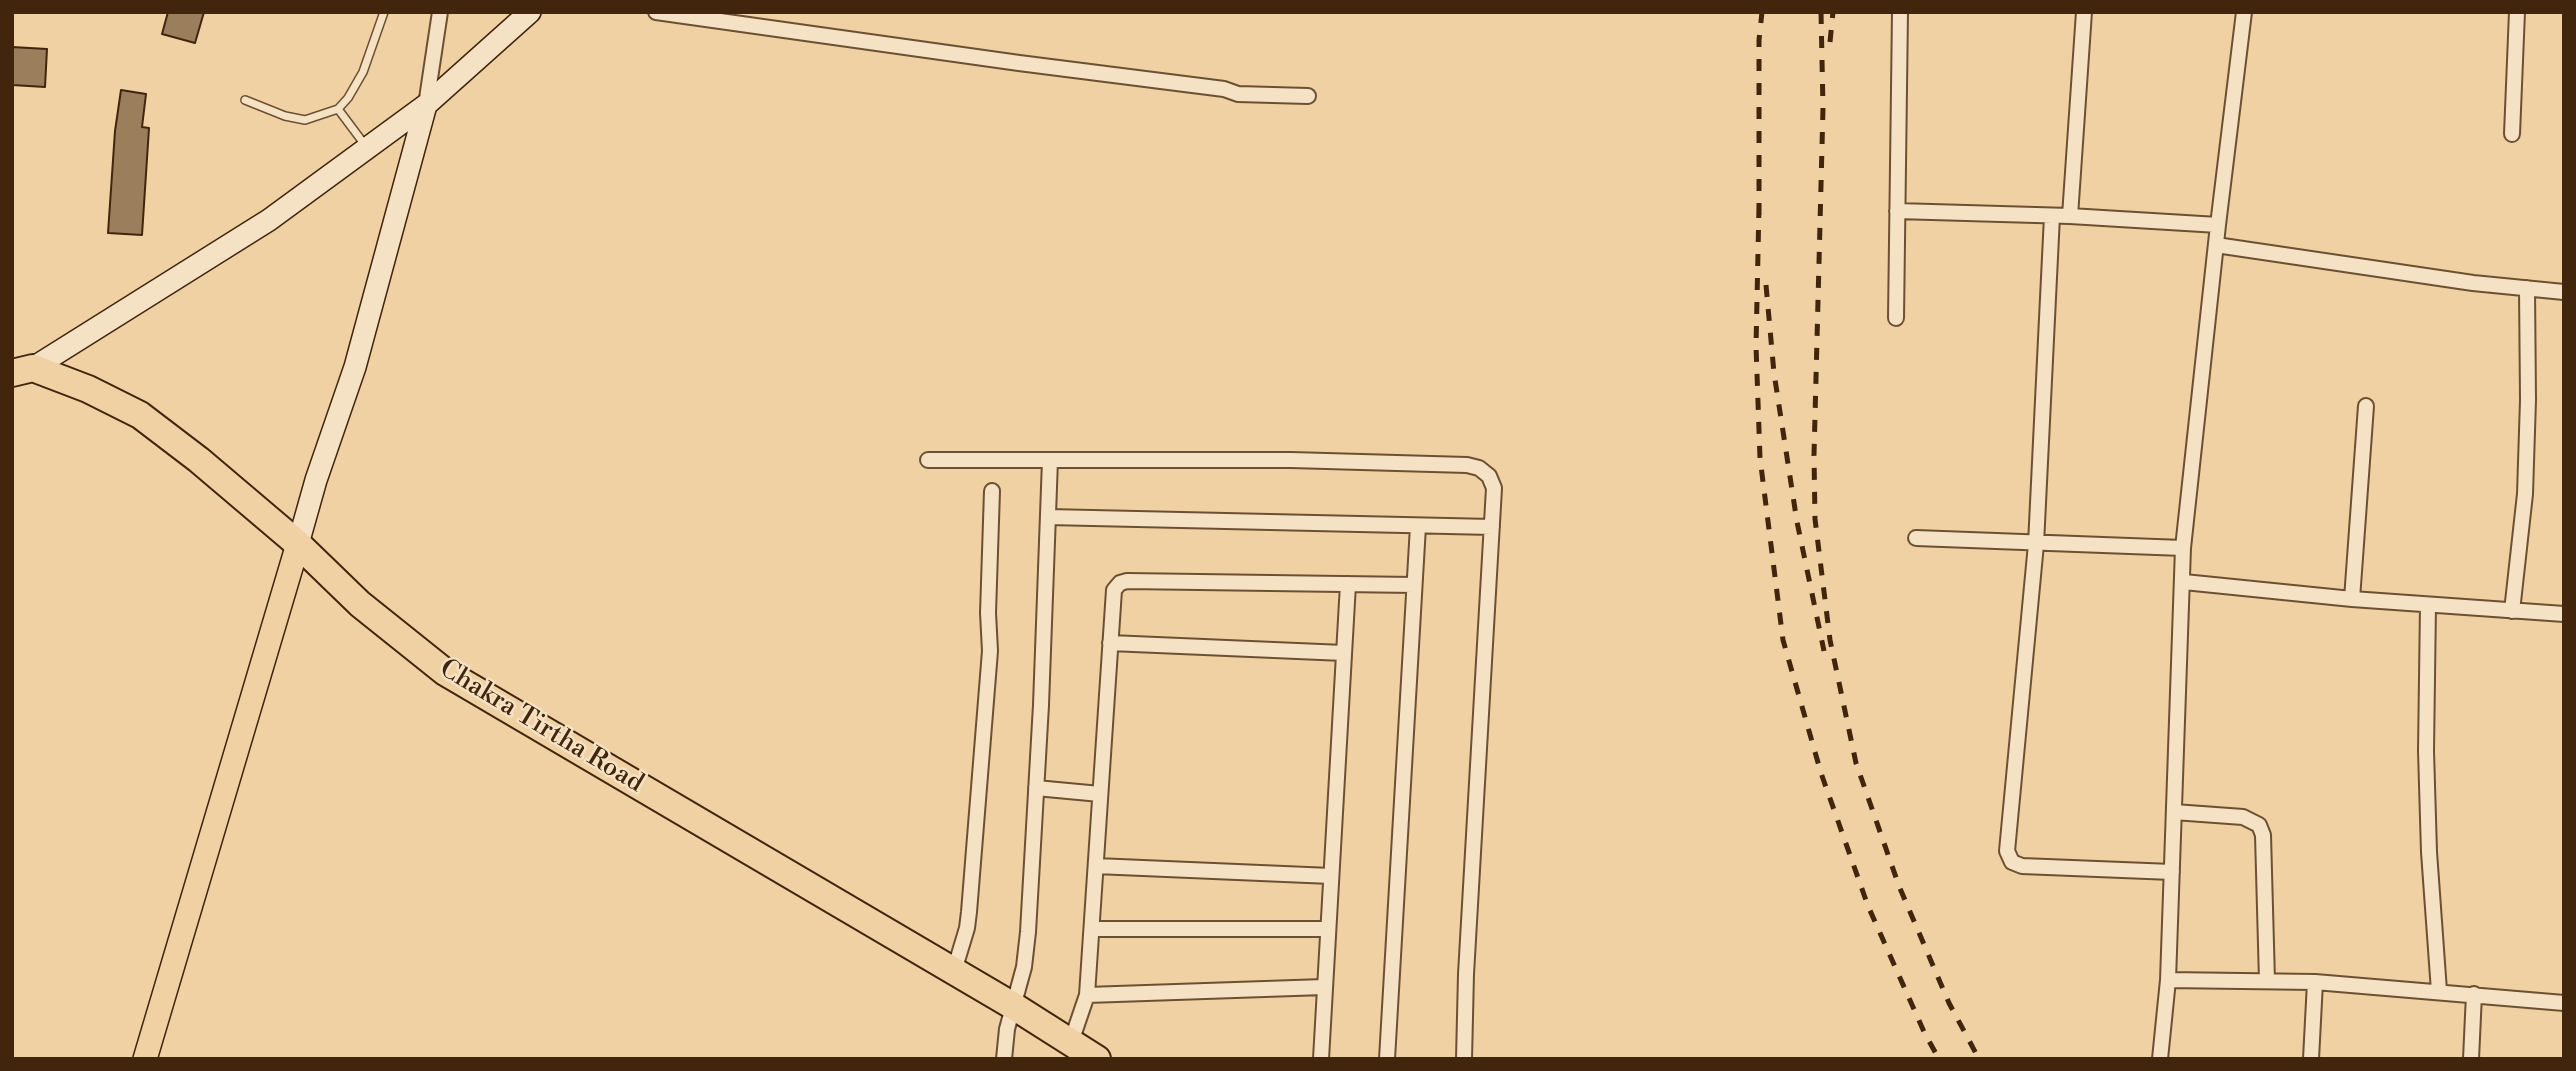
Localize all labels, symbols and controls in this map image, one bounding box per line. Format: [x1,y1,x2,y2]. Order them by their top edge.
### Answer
street label: Chakra Tirtha Road [433,654,649,800]

